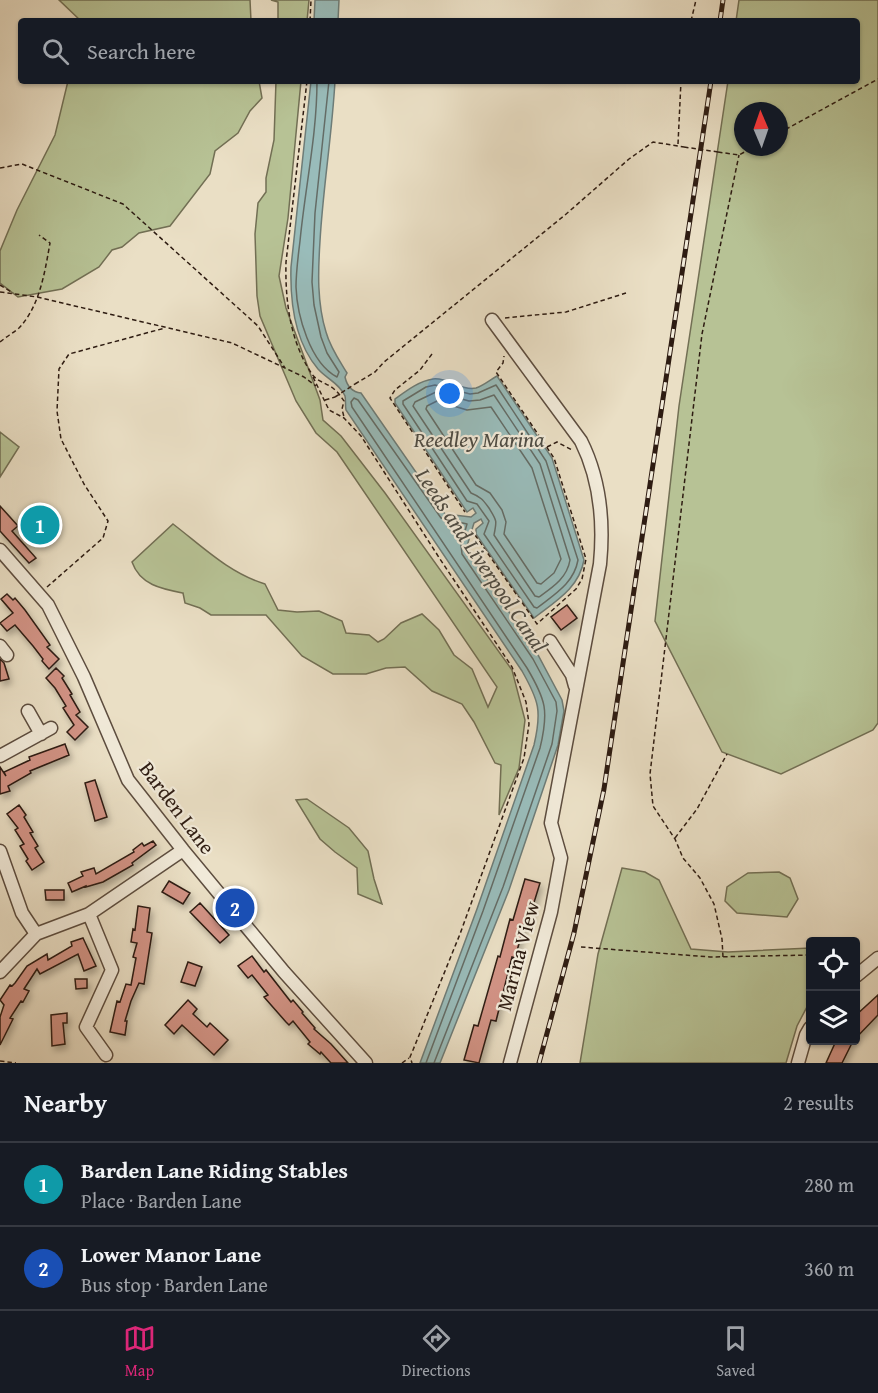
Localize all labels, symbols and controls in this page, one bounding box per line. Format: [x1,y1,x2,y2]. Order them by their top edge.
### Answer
search box [18,18,860,84]
icon: search [39,35,72,68]
text: Search here [87,35,196,67]
north arrow [734,102,788,156]
your location [435,379,464,408]
water label: Reedley Marina [413,423,544,455]
water label: Leeds and Liverpool Canal [408,460,556,659]
pin: 1 [20,502,60,548]
street label: Barden Lane [132,755,223,861]
pin: 2 [216,886,254,930]
street label: Marina View [488,897,547,1014]
map controls [806,937,860,1045]
button: locate [806,937,860,991]
button: layers [806,991,860,1045]
text: Nearby [24,1083,107,1122]
text: 2 results [783,1088,854,1117]
text: Barden Lane Riding Stables [81,1154,348,1186]
text: 1 [38,1170,49,1199]
text: 280 m [804,1170,854,1199]
text: Place · Barden Lane [81,1186,242,1215]
text: Lower Manor Lane [81,1238,261,1270]
text: 2 [38,1254,49,1283]
text: 360 m [804,1254,854,1283]
text: Bus stop · Barden Lane [81,1270,268,1299]
tab: Map [123,1322,156,1382]
tab: Directions [402,1322,471,1382]
tab: Saved [716,1322,755,1382]

